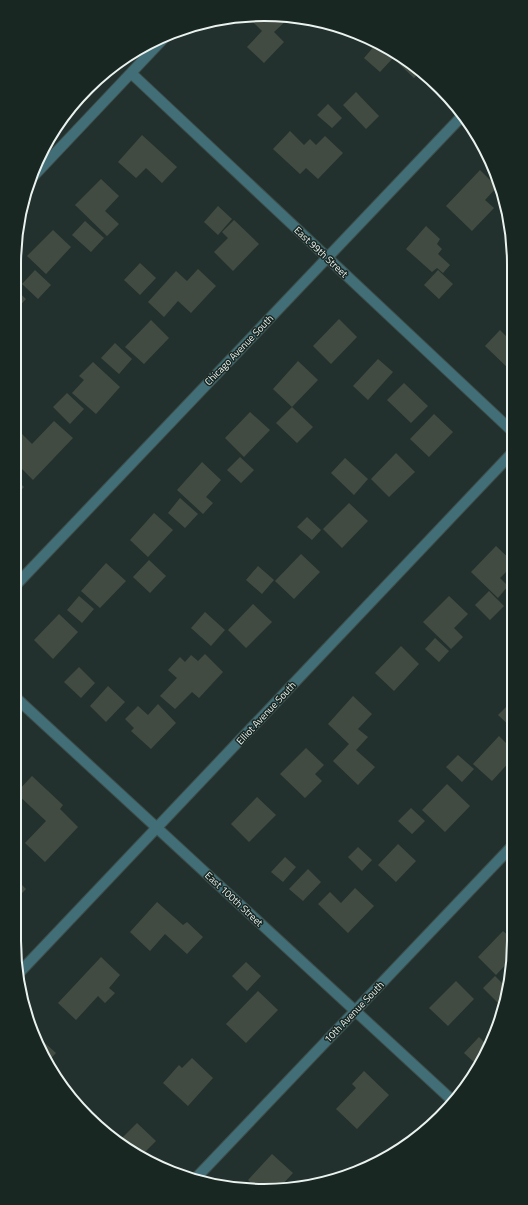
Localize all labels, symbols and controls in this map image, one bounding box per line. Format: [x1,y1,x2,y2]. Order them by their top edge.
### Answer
street label: East 99th Street [291,223,352,281]
street label: Chicago Avenue South [201,311,277,389]
street label: Elliot Avenue South [233,678,299,748]
street label: East 100th Street [202,868,267,930]
street label: 10th Avenue South [321,978,387,1046]

